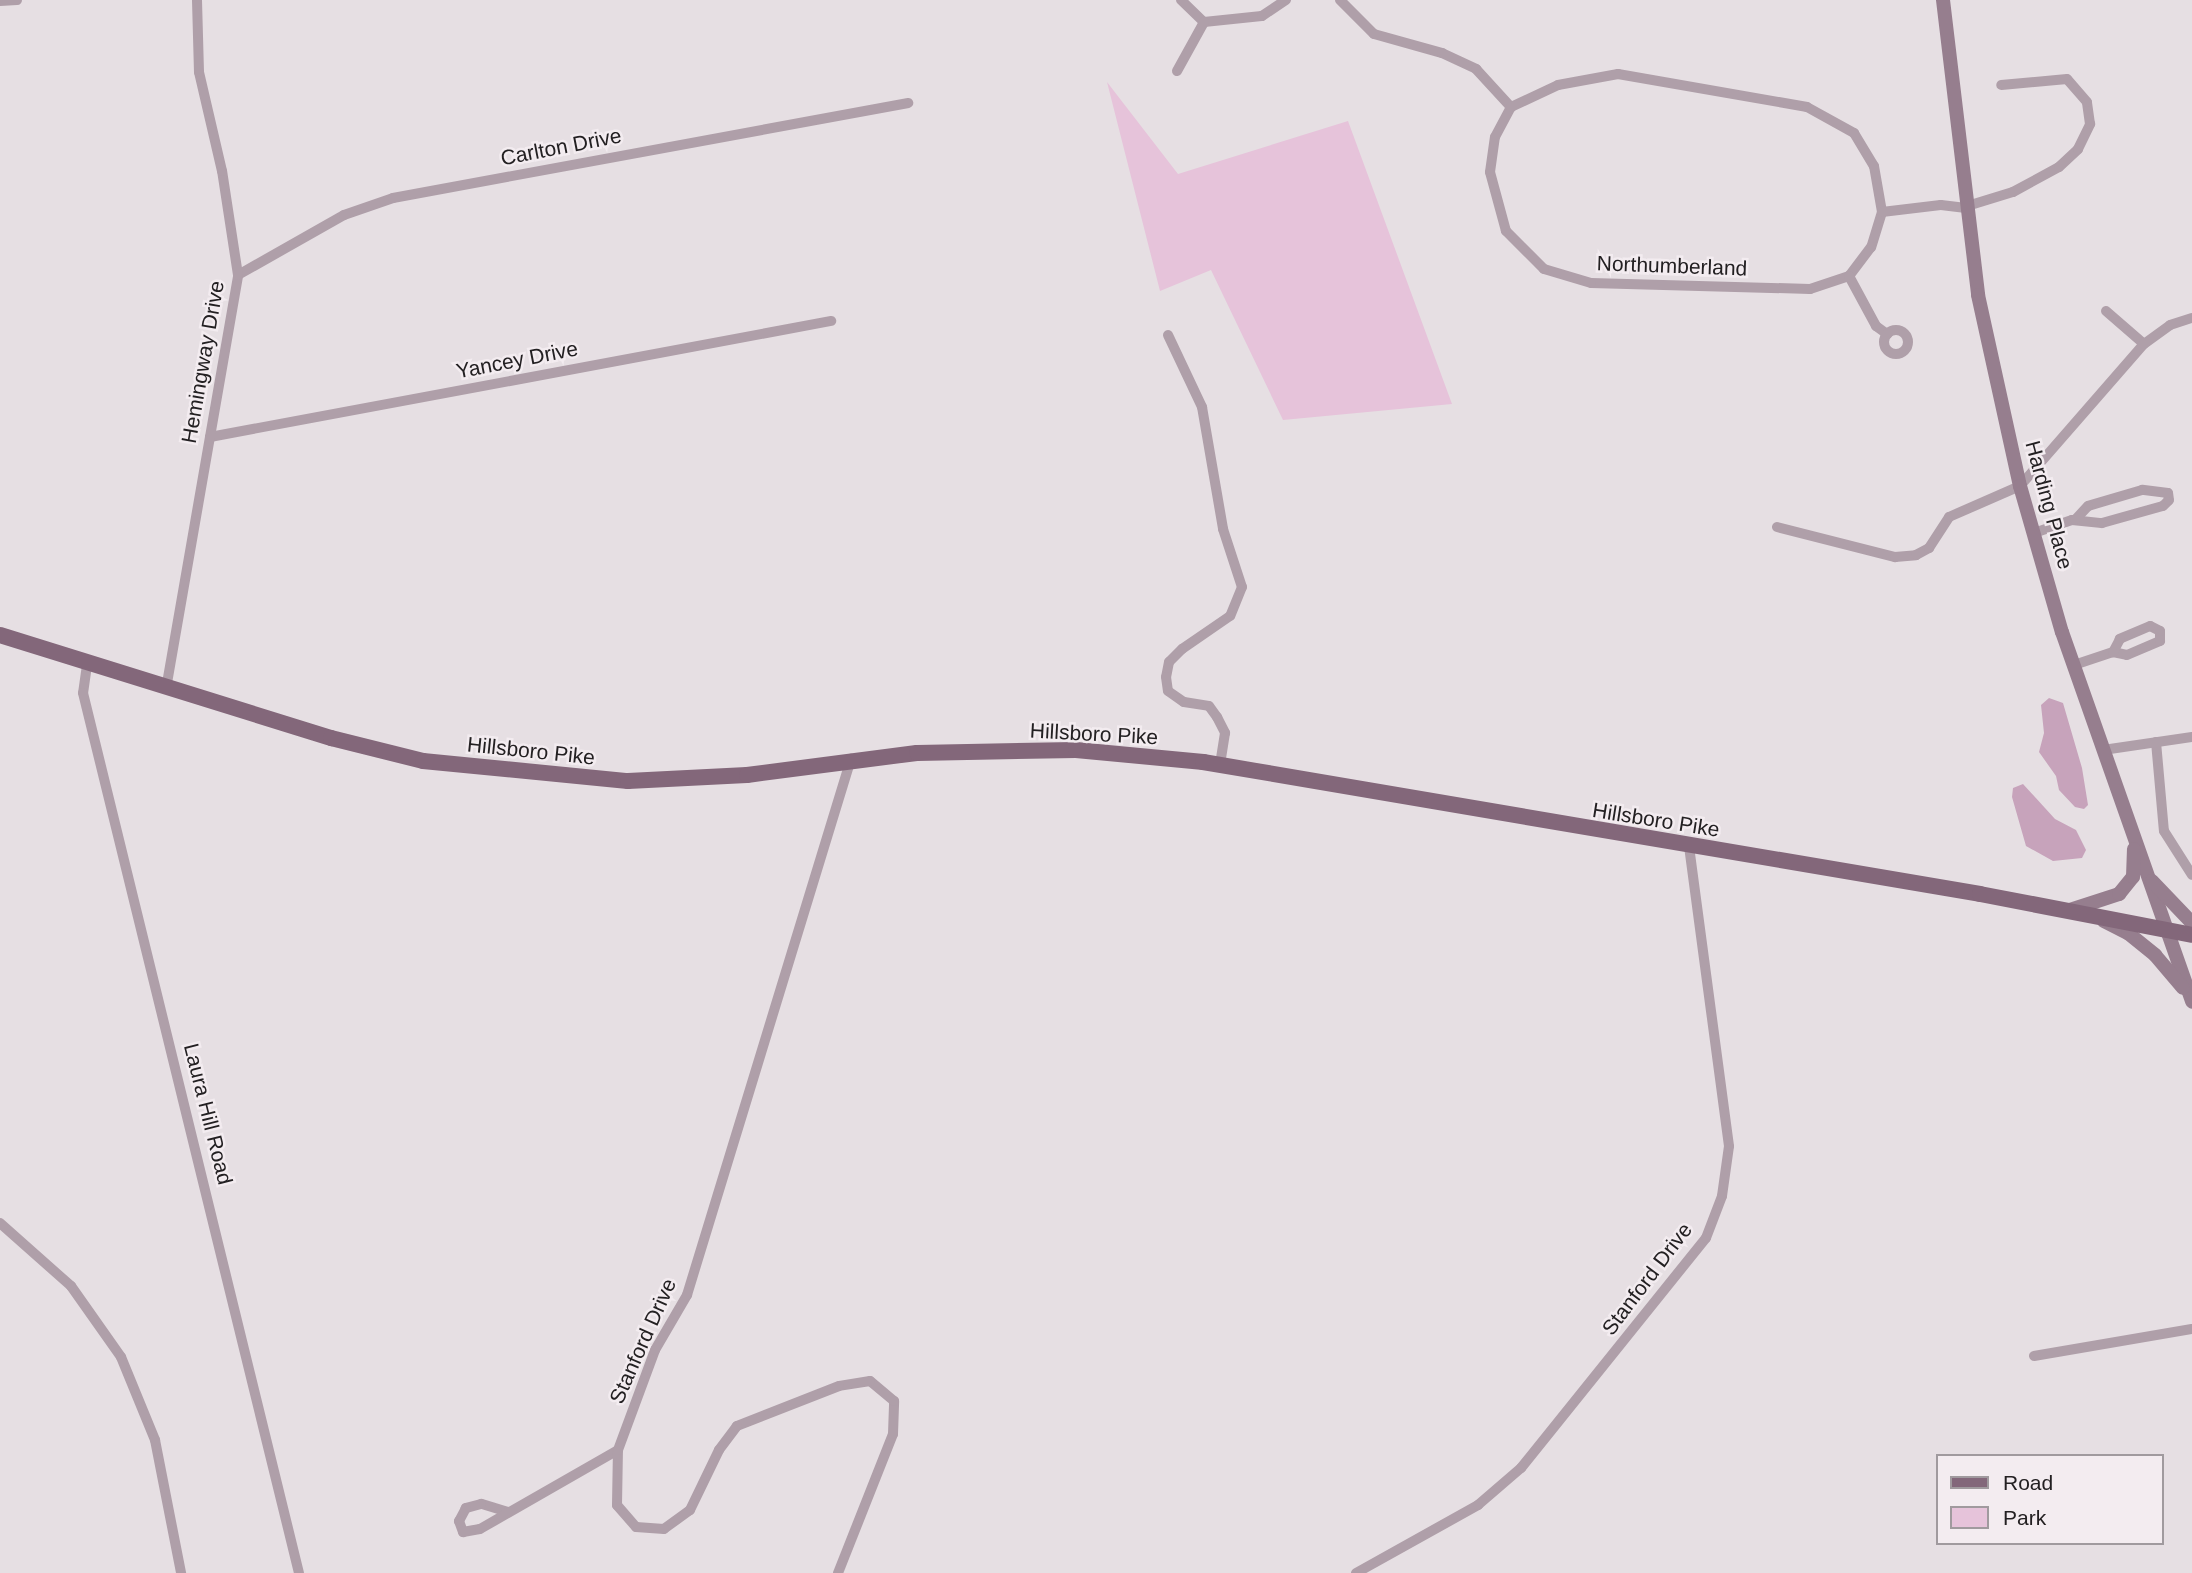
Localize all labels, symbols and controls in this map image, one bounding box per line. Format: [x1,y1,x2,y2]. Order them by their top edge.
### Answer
street label: Carlton Drive [498,123,624,171]
street label: Northumberland [1596,251,1748,281]
street label: Hemingway Drive [176,279,230,445]
street label: Yancey Drive [454,336,580,384]
street label: Harding Place [2020,438,2078,572]
street label: Hillsboro Pike [1029,718,1159,750]
street label: Hillsboro Pike [466,732,596,770]
street label: Hillsboro Pike [1591,798,1721,842]
street label: Laura Hill Road [178,1041,238,1187]
street label: Stanford Drive [1597,1218,1697,1340]
street label: Stanford Drive [604,1275,682,1407]
legend [1937,1454,2164,1545]
text: Road [2003,1471,2053,1494]
text: Park [2003,1506,2046,1529]

